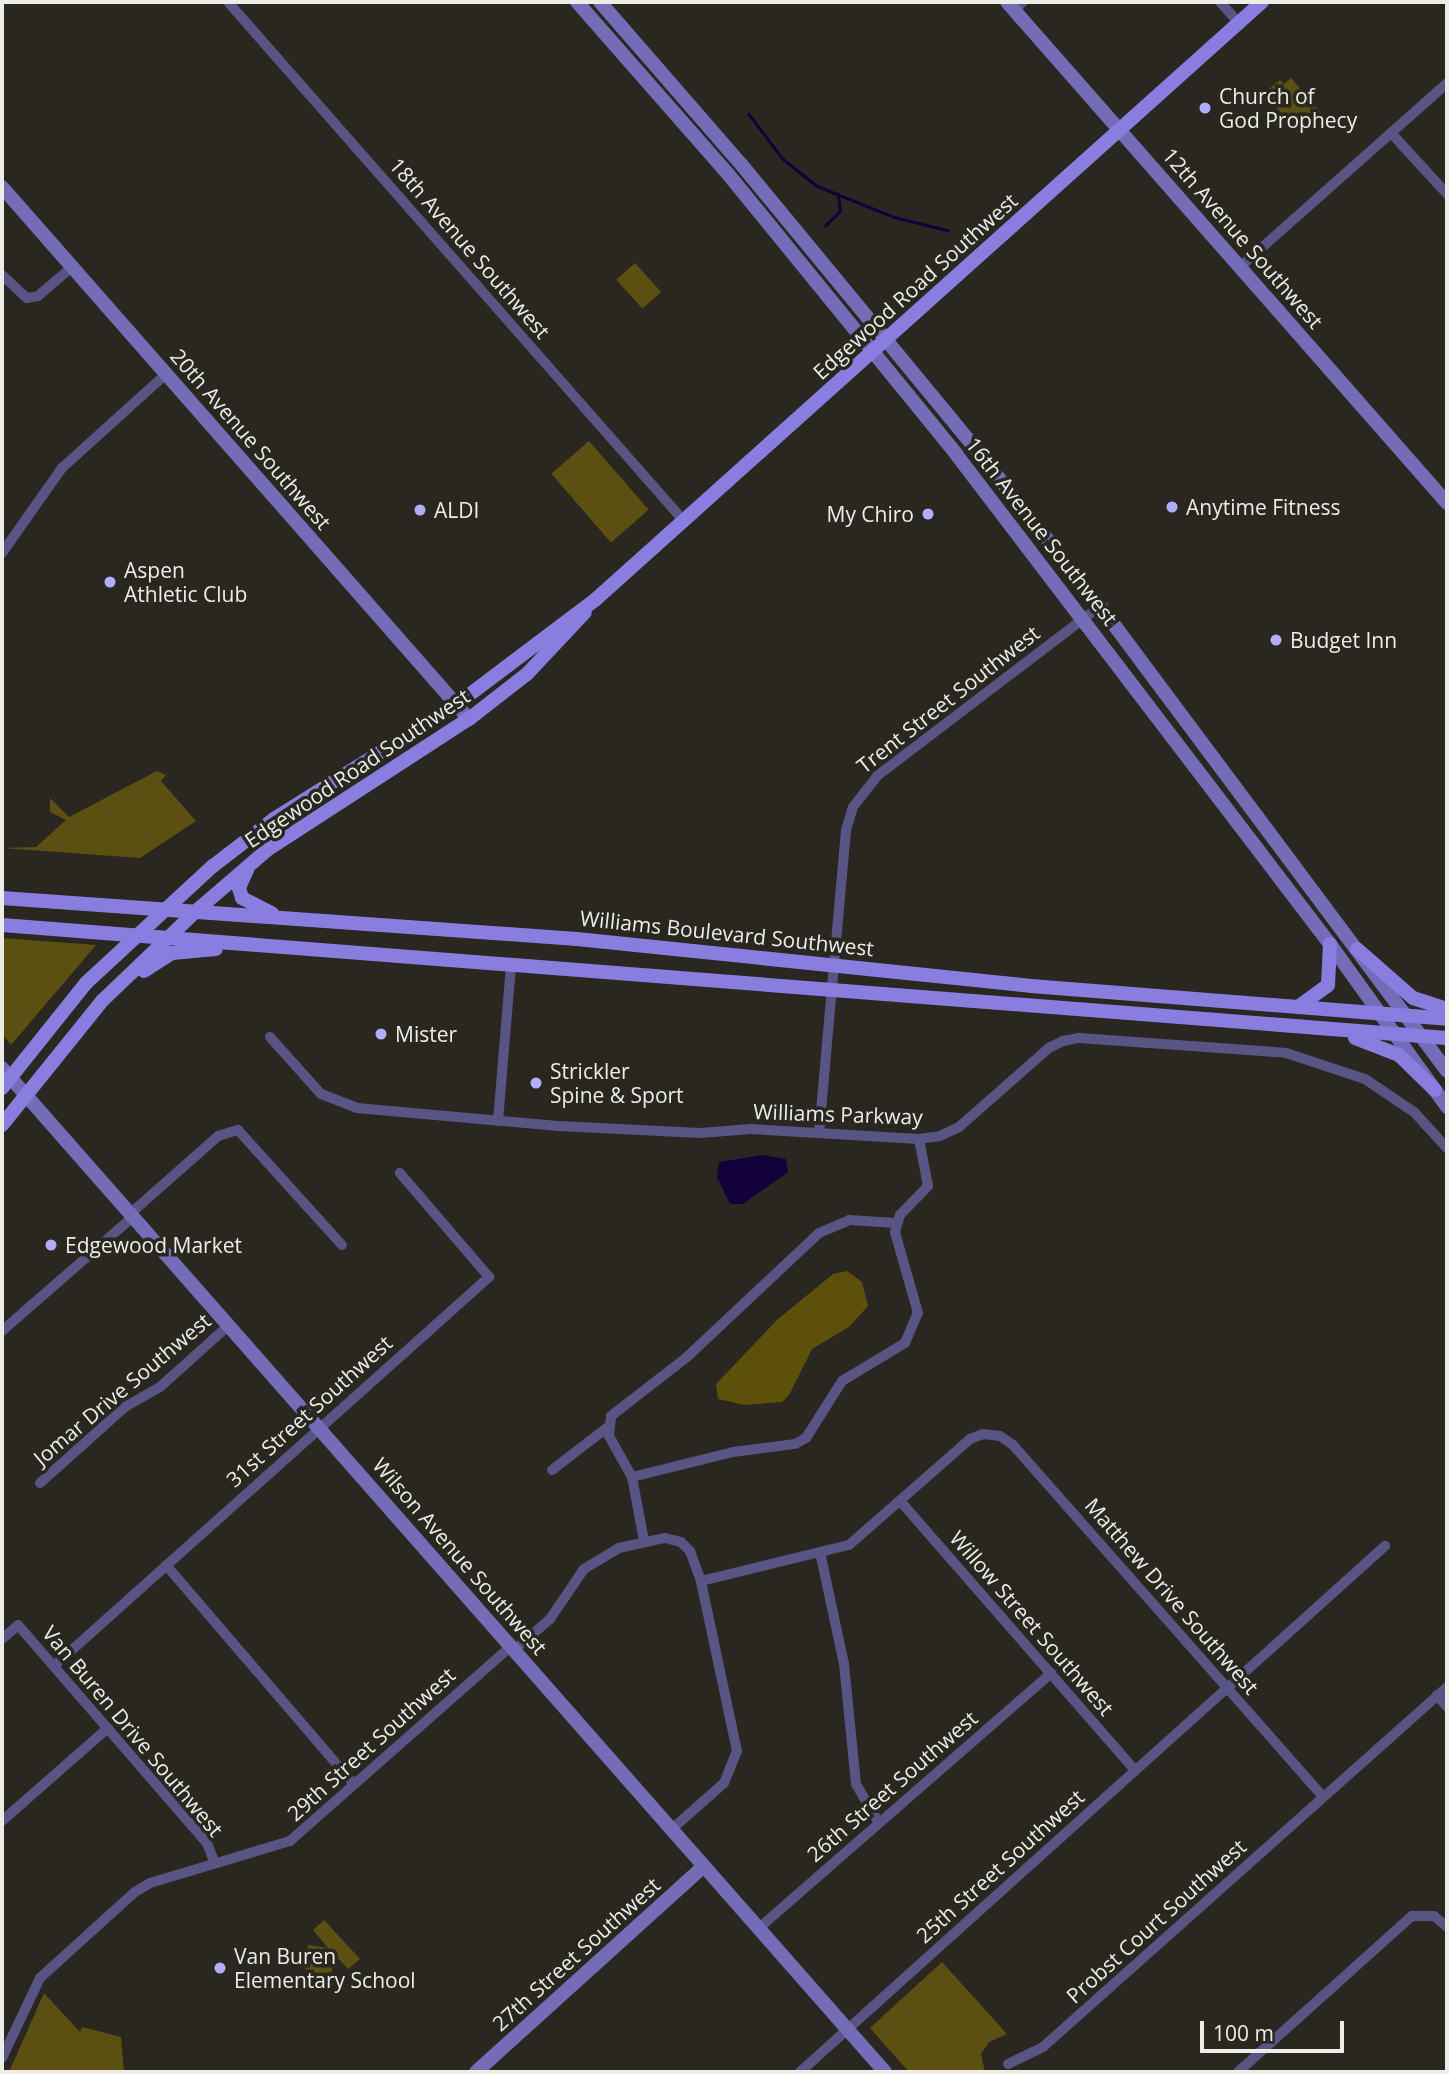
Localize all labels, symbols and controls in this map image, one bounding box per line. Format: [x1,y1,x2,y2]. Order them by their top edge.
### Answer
place label: Church of God Prophecy [1219,83,1357,133]
marker: Church of God Prophecy [1197,100,1213,116]
street label: 12th Avenue Southwest [1158,142,1328,334]
street label: 18th Avenue Southwest [385,152,555,344]
street label: Edgewood Road Southwest [808,188,1022,384]
street label: 20th Avenue Southwest [166,343,336,535]
street label: 16th Avenue Southwest [961,432,1123,630]
place label: Anytime Fitness [1186,494,1340,520]
place label: ALDI [434,497,479,523]
marker: Anytime Fitness [1164,499,1180,515]
place label: My Chiro [827,501,914,527]
marker: ALDI [412,502,428,518]
marker: My Chiro [920,506,936,522]
place label: Aspen Athletic Club [124,557,247,607]
marker: Aspen Athletic Club [102,574,118,590]
street label: Trent Street Southwest [852,620,1044,778]
place label: Budget Inn [1290,627,1397,653]
marker: Budget Inn [1268,632,1284,648]
street label: Edgewood Road Southwest [240,683,474,853]
street label: Williams Boulevard Southwest [579,905,875,961]
place label: Mister [395,1021,457,1047]
marker: Mister [373,1026,389,1042]
place label: Strickler Spine & Sport [550,1058,684,1108]
marker: Strickler Spine & Sport [528,1075,544,1091]
street label: Williams Parkway [753,1098,923,1130]
place label: Edgewood Market [65,1232,242,1258]
marker: Edgewood Market [43,1237,59,1253]
street label: Jomar Drive Southwest [28,1308,216,1470]
street label: 31st Street Southwest [221,1330,397,1492]
street label: Wilson Avenue Southwest [368,1452,552,1660]
street label: Matthew Drive Southwest [1080,1493,1264,1699]
street label: Willow Street Southwest [945,1525,1119,1721]
street label: Van Buren Drive Southwest [37,1620,229,1842]
street label: 29th Street Southwest [282,1662,460,1826]
street label: 26th Street Southwest [802,1705,982,1867]
street label: 25th Street Southwest [911,1784,1089,1948]
street label: Probst Court Southwest [1061,1834,1251,2008]
street label: 27th Street Southwest [487,1872,665,2036]
place label: Van Buren Elementary School [234,1943,416,1993]
marker: Van Buren Elementary School [212,1960,228,1976]
scale bar [1204,2008,1348,2052]
text: 100 m [1213,2019,1274,2047]

